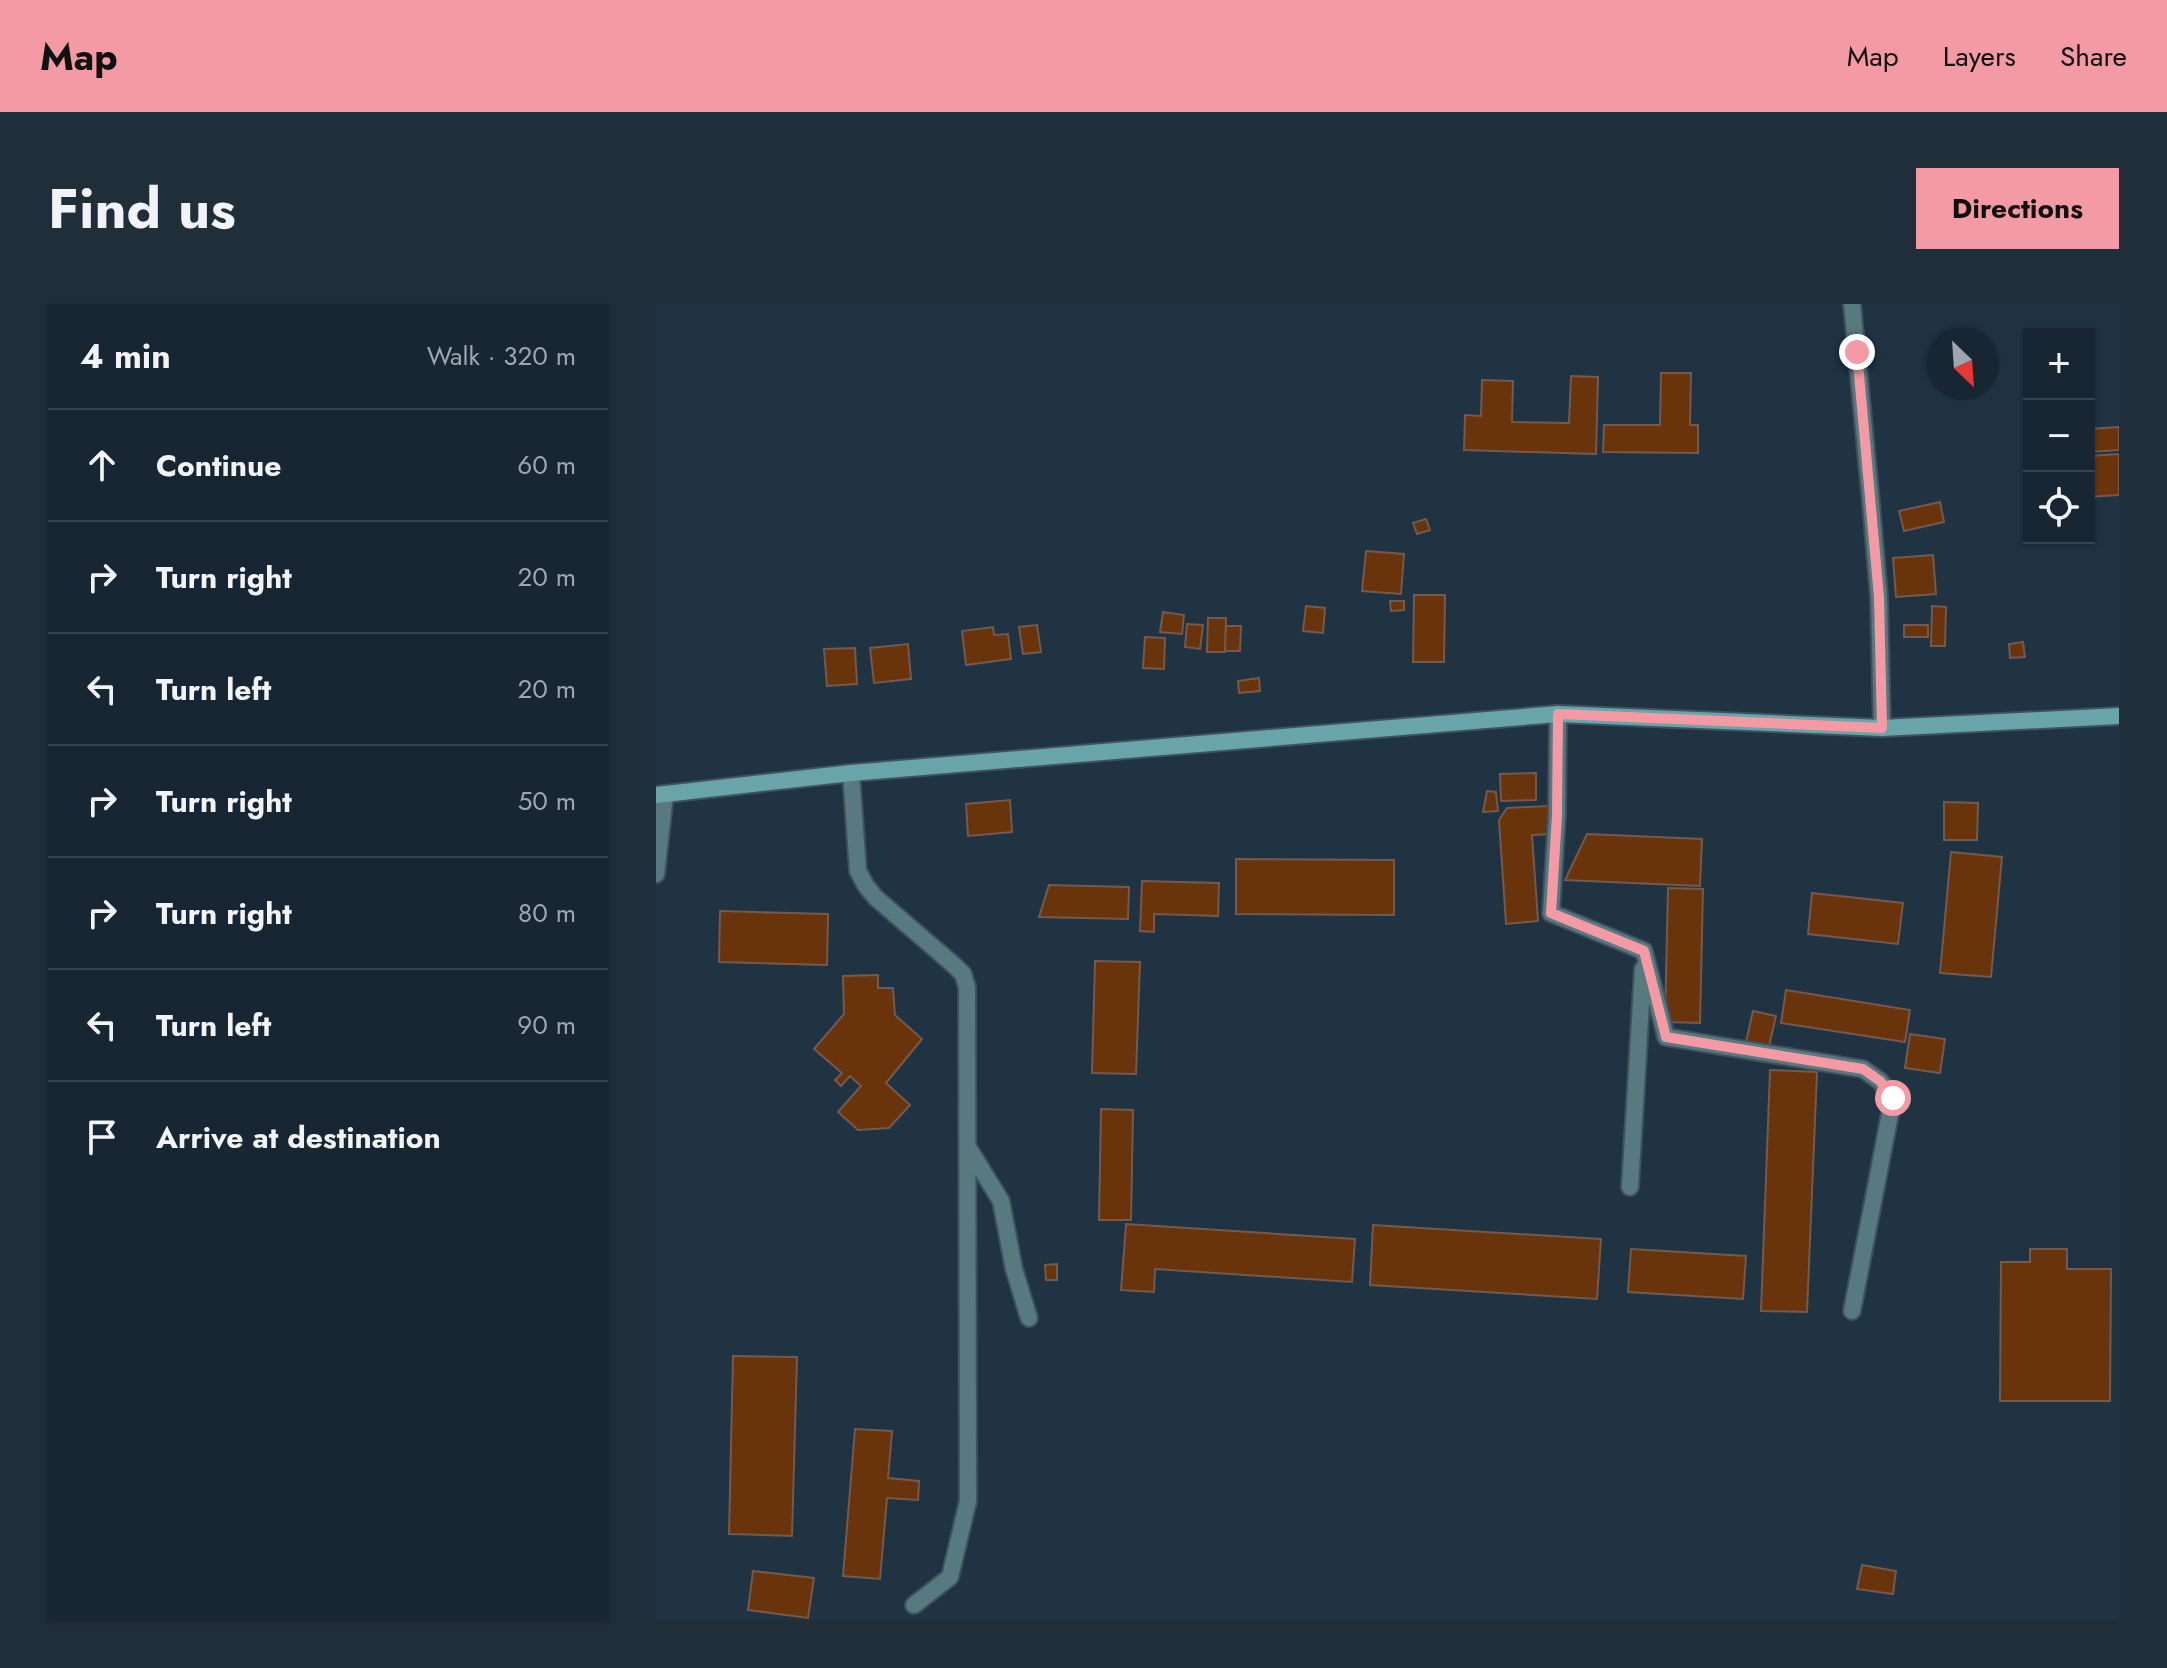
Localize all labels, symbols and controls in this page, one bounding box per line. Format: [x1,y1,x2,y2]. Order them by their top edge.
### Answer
text: Map [40,29,118,84]
text: Map [1847,36,1899,77]
text: Layers [1943,36,2016,77]
text: Share [2060,36,2127,77]
text: Find us [48,168,236,249]
button: Directions [1916,168,2119,249]
north arrow [1927,328,1999,400]
map controls [2023,328,2095,544]
button: + [2023,328,2095,400]
text: 4 min [80,332,171,381]
route end [1839,334,1875,370]
text: Walk · 320 m [427,337,576,375]
button: − [2023,400,2095,472]
icon: ahead [80,443,124,487]
text: Continue [156,444,282,487]
text: 60 m [517,446,576,484]
button: locate [2023,472,2095,544]
icon: right [80,555,124,599]
text: Turn right [156,556,292,599]
text: 20 m [518,558,576,596]
icon: left [80,667,124,711]
text: Turn left [156,668,271,711]
text: 20 m [518,670,576,708]
icon: right [80,779,124,823]
text: Turn right [156,780,292,823]
text: 50 m [518,782,576,820]
icon: right [80,891,124,935]
text: Turn right [156,892,292,935]
text: 80 m [518,894,576,932]
icon: left [80,1003,124,1047]
text: Turn left [156,1004,271,1047]
text: 90 m [517,1006,576,1044]
route start [1875,1080,1911,1116]
icon: arrive [80,1115,124,1159]
text: Arrive at destination [156,1116,441,1159]

